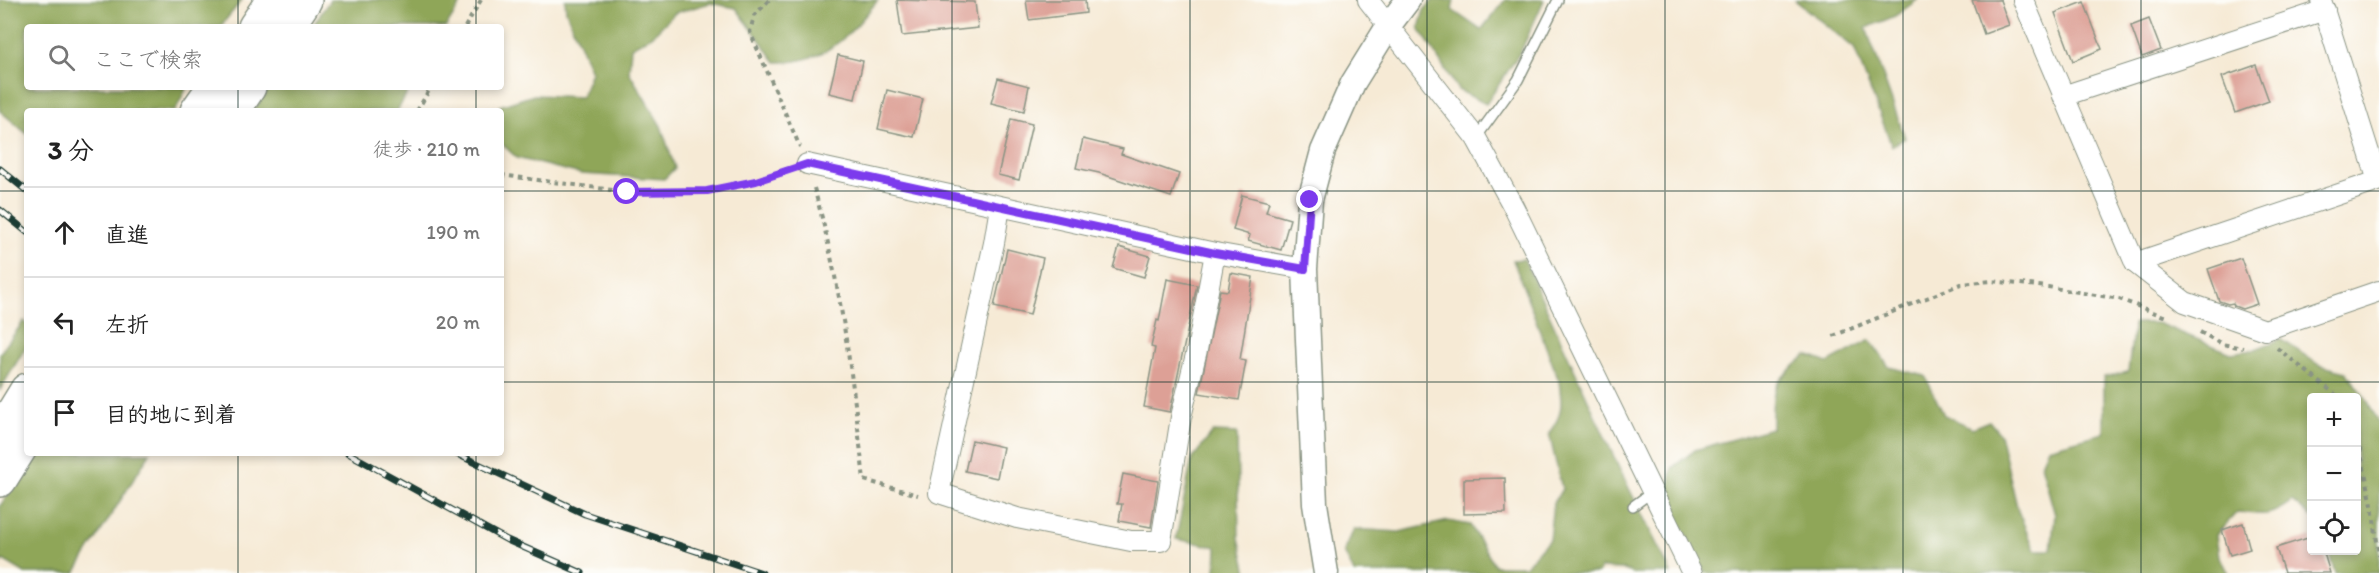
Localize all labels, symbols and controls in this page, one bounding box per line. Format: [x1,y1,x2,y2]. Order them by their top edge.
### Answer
search box [24,24,504,90]
icon: search [45,41,78,74]
text: ここで検索 [93,46,203,73]
text: 3 分 [48,134,94,166]
text: 徒歩 · 210 m [373,137,480,161]
route start [613,178,639,204]
route end [1296,186,1322,212]
icon: ahead [48,216,81,249]
text: 190 m [427,220,480,244]
text: 直進 [105,221,149,248]
icon: left [48,306,81,339]
text: 20 m [436,310,480,334]
text: 左折 [105,311,149,338]
map controls [2307,393,2361,555]
button: + [2307,393,2361,447]
icon: arrive [48,396,81,429]
text: 目的地に到着 [105,401,237,428]
button: − [2307,447,2361,501]
button: locate [2307,501,2361,555]

